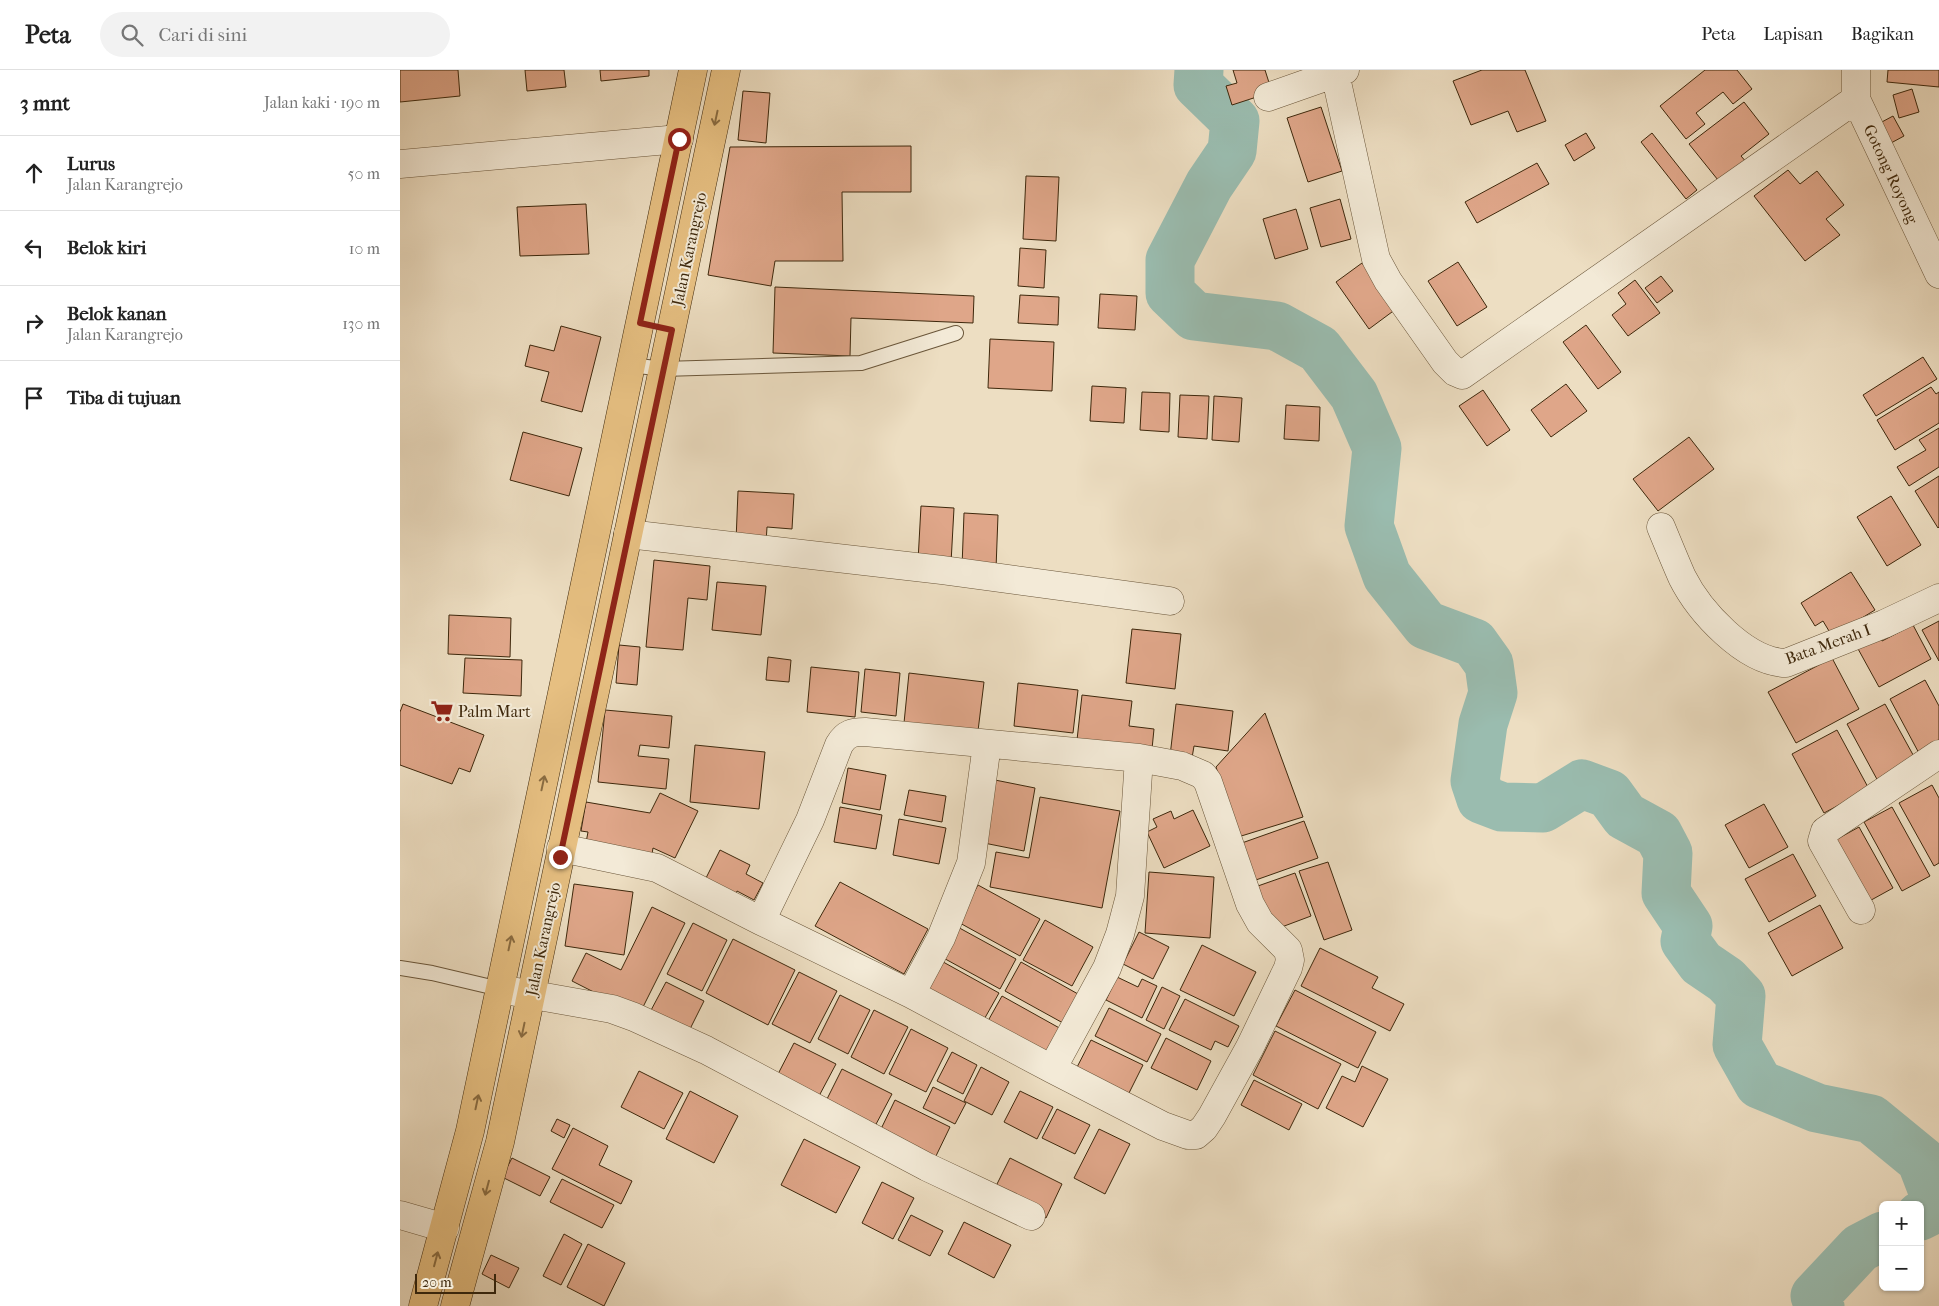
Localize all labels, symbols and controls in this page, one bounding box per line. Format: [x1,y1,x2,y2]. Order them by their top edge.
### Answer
search box [100,12,450,57]
text: Peta [25,21,70,49]
icon: search [118,21,146,49]
text: Cari di sini [158,24,247,46]
text: Peta [1701,24,1735,45]
text: Lapisan [1763,24,1823,45]
text: Bagikan [1851,24,1914,45]
text: 3 mnt [20,91,70,115]
text: Jalan kaki · 190 m [264,93,380,112]
one-way arrow [711,109,721,125]
street label: Gotong Royong [1860,121,1922,227]
route start [668,128,691,151]
text: Lurus [67,153,115,175]
icon: ahead [20,159,48,187]
text: 50 m [348,164,380,183]
text: Jalan Karangrejo [67,175,183,194]
street label: Jalan Karangrejo [667,190,710,310]
icon: left [20,234,48,262]
text: Belok kiri [67,237,146,259]
text: 10 m [349,239,380,258]
text: Belok kanan [67,303,167,325]
icon: right [20,309,48,337]
text: 130 m [342,314,380,333]
text: Jalan Karangrejo [67,325,183,344]
icon: arrive [20,384,48,412]
text: Tiba di tujuan [67,387,181,409]
street label: Bata Merah I [1783,620,1873,668]
supermarket icon: Palm Mart [429,698,455,724]
place label: Palm Mart [458,702,531,721]
one-way arrow [539,776,548,792]
route end [549,846,572,869]
street label: Jalan Karangrejo [521,880,564,1000]
one-way arrow [506,935,515,951]
one-way arrow [518,1022,528,1038]
one-way arrow [472,1094,482,1110]
one-way arrow [482,1180,492,1196]
map controls [1879,1201,1924,1291]
button: + [1879,1201,1924,1246]
button: − [1879,1246,1924,1291]
one-way arrow [432,1251,441,1267]
scale bar [415,1271,496,1294]
text: 20 m [422,1274,452,1291]

